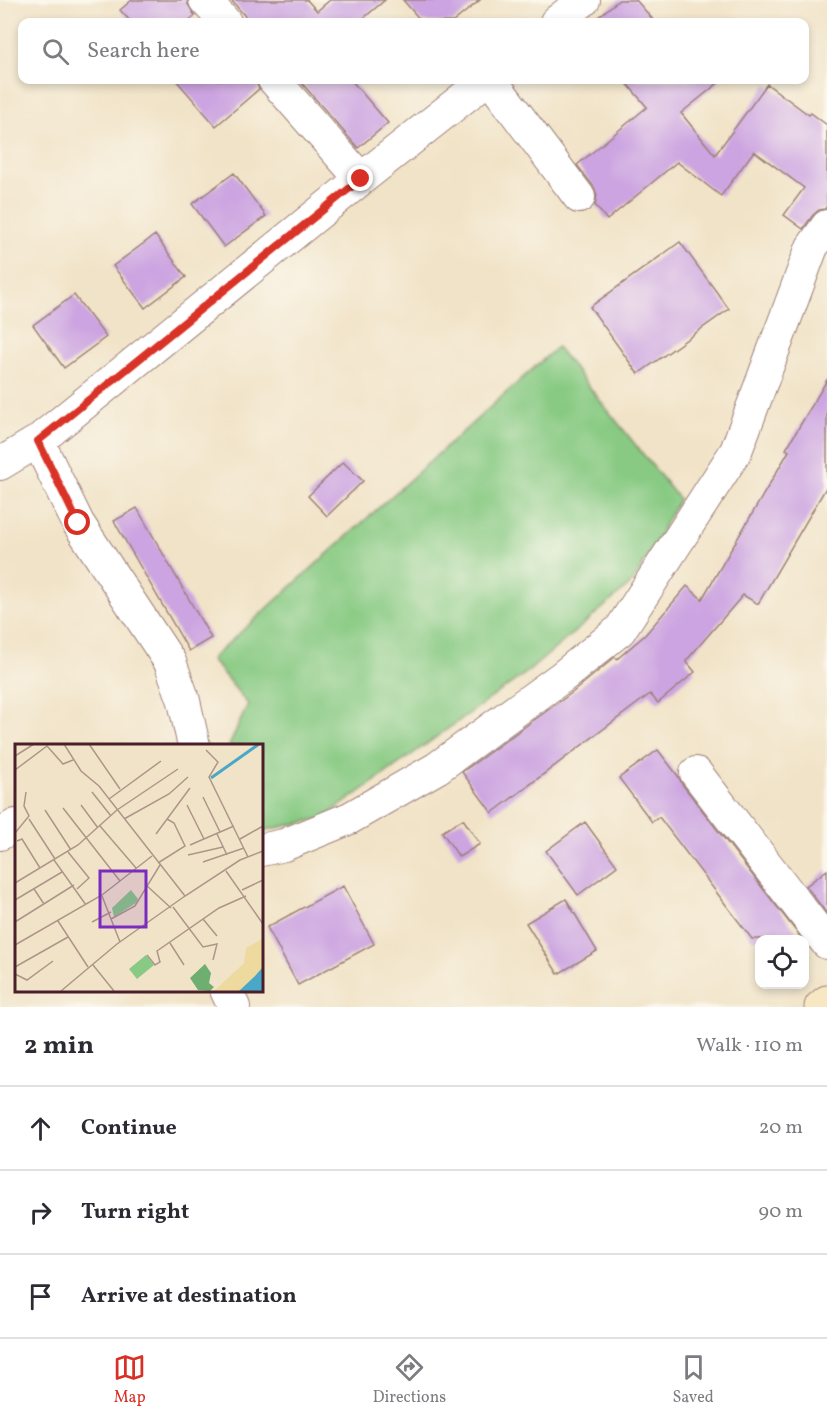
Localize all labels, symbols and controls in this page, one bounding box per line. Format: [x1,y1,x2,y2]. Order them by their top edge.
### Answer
search box [18,18,809,84]
icon: search [39,35,72,68]
text: Search here [87,36,200,67]
route end [347,165,373,191]
route start [64,509,90,535]
inset map [15,744,262,992]
map controls [755,935,809,989]
button: locate [755,935,809,989]
text: 2 min [24,1028,94,1064]
text: Walk · 110 m [696,1032,803,1060]
icon: ahead [24,1112,57,1145]
text: Continue [81,1113,177,1144]
text: 20 m [759,1114,803,1142]
icon: right [24,1196,57,1229]
text: Turn right [81,1197,189,1228]
text: 90 m [759,1198,803,1226]
icon: arrive [24,1280,57,1313]
text: Arrive at destination [81,1281,297,1312]
tab: Map [113,1351,146,1409]
tab: Directions [373,1351,446,1409]
tab: Saved [673,1351,714,1409]

